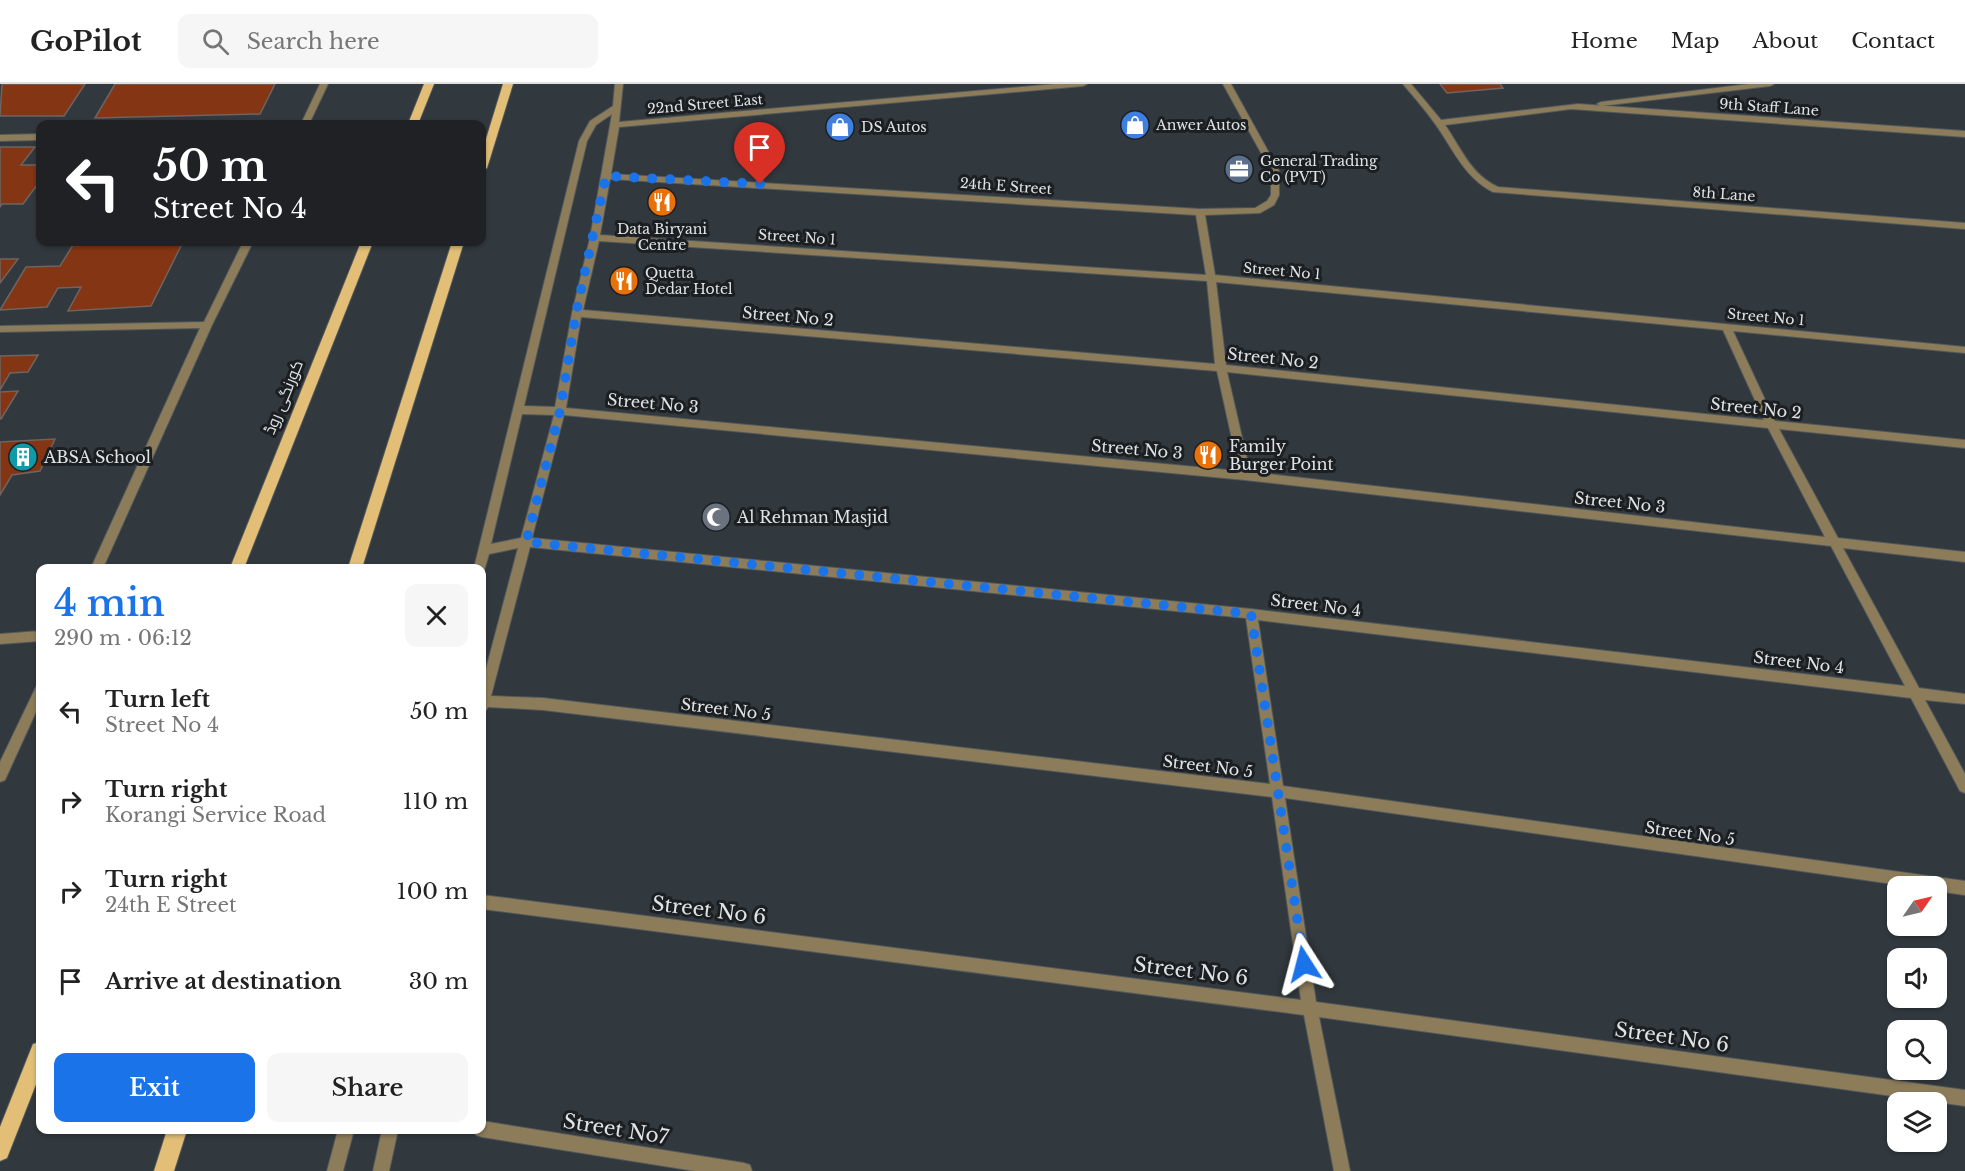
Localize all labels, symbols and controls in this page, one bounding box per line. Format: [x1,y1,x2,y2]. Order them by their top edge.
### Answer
search box [178,14,598,68]
text: GoPilot [30,24,142,59]
icon: search [199,25,232,58]
text: Search here [247,28,380,55]
text: Home [1571,28,1638,54]
text: Map [1671,28,1719,54]
text: About [1752,28,1818,54]
text: Contact [1851,28,1935,54]
street label: 22nd Street East [646,90,764,118]
street label: 9th Staff Lane [1719,95,1819,119]
shop icon: Anwer Autos [1119,109,1151,141]
shop icon: DS Autos [824,111,856,143]
place label: Anwer Autos [1155,116,1246,134]
place label: DS Autos [861,118,927,136]
pin [734,122,785,184]
icon: arrive [743,131,776,164]
text: 50 m [153,140,267,192]
icon: left [54,144,132,222]
place label: General Trading Co (PVT) [1260,152,1378,186]
office icon: General Trading Co (PVT) [1223,153,1255,185]
street label: 24th E Street [959,174,1053,198]
street label: 8th Lane [1692,183,1756,205]
restaurant icon: Data Biryani Centre [646,186,678,218]
text: Street No 4 [153,192,307,225]
place label: Data Biryani Centre [617,220,707,254]
street label: Street No 1 [758,225,836,249]
street label: Street No 1 [1242,259,1322,283]
place label: Quetta Dedar Hotel [645,264,733,298]
restaurant icon: Quetta Dedar Hotel [608,265,640,297]
street label: Street No 2 [742,302,834,330]
street label: Street No 1 [1726,305,1806,329]
street label: Street No 2 [1226,343,1320,373]
street label: کورنگی روڈ [259,357,308,437]
street label: Street No 3 [607,389,699,417]
street label: Street No 2 [1709,393,1803,423]
street label: Street No 3 [1091,435,1183,463]
place label: Family Burger Point [1229,436,1334,474]
restaurant icon: Family Burger Point [1192,439,1224,471]
building icon: ABSA School [7,441,39,473]
place label: ABSA School [43,447,151,467]
street label: Street No 3 [1573,487,1667,517]
mosque icon: Al Rehman Masjid [700,501,732,533]
place label: Al Rehman Masjid [736,507,888,527]
text: 4 min [54,581,165,626]
button: close [405,584,468,647]
street label: Street No 4 [1270,590,1362,620]
text: 290 m · 06:12 [54,626,192,650]
street label: Street No 4 [1753,647,1845,677]
text: Turn left [105,686,210,713]
street label: Street No 5 [680,694,772,724]
icon: left [54,695,87,728]
text: 50 m [410,698,468,725]
text: Street No 4 [105,713,219,737]
street label: Street No 5 [1162,751,1254,781]
text: Turn right [105,776,227,803]
icon: right [54,785,87,818]
text: 110 m [403,788,468,815]
text: Korangi Service Road [105,803,326,827]
street label: Street No 5 [1644,817,1736,849]
text: Turn right [105,866,227,893]
icon: right [54,875,87,908]
north arrow [1887,876,1947,936]
map controls [1887,876,1947,1152]
text: 100 m [397,878,468,905]
street label: Street No 6 [650,891,768,929]
text: 24th E Street [105,893,237,917]
position arrow [1272,932,1336,996]
button: sound [1887,948,1947,1008]
street label: Street No 6 [1132,952,1250,990]
icon: arrive [54,965,87,998]
text: Arrive at destination [105,968,342,995]
text: 30 m [409,968,468,995]
street label: Street No 6 [1613,1017,1731,1057]
button: search [1887,1020,1947,1080]
button: Exit [54,1053,255,1122]
button: Share [267,1053,468,1122]
button: layers [1887,1092,1947,1152]
street label: Street No7 [562,1109,671,1149]

